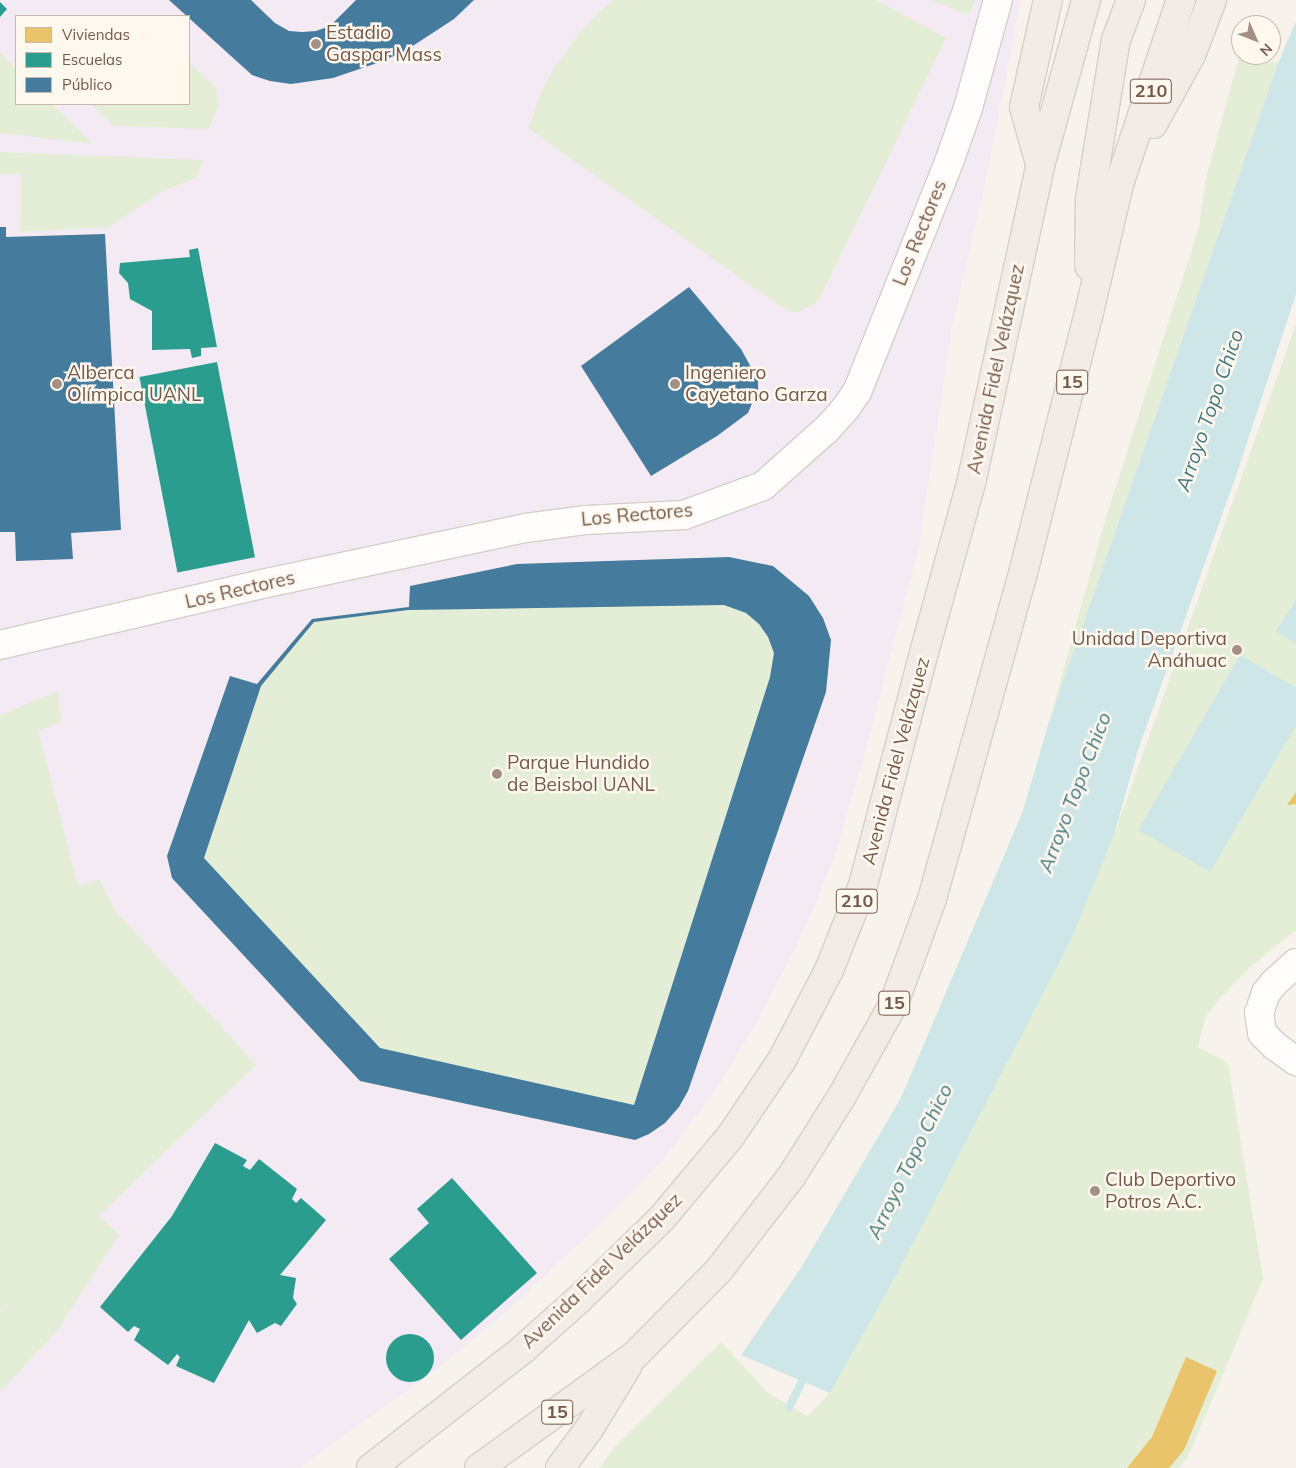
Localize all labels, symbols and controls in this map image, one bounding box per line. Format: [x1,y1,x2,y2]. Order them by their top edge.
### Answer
legend [15,15,190,105]
north arrow [1231,15,1281,65]
place label: Estadio Gaspar Mass [326,22,442,66]
text: Viviendas [62,25,130,44]
marker: Estadio Gaspar Mass [310,38,322,50]
text: N [1256,40,1276,60]
text: Escuelas [62,50,122,69]
text: Público [62,75,112,94]
road number: 210 [1130,76,1172,106]
street label: Los Rectores [888,177,952,289]
street label: Avenida Fidel Velázquez [963,262,1029,476]
water label: Arroyo Topo Chico [1170,326,1248,494]
place label: Alberca Olímpica UANL [67,362,201,406]
place label: Ingeniero Cayetano Garza [685,362,828,406]
road number: 15 [1056,367,1088,398]
marker: Alberca Olímpica UANL [51,378,63,390]
marker: Ingeniero Cayetano Garza [669,378,681,390]
street label: Los Rectores [580,499,694,531]
street label: Los Rectores [183,566,297,614]
place label: Unidad Deportiva Anáhuac [1072,628,1227,672]
marker: Unidad Deportiva Anáhuac [1231,644,1243,656]
street label: Avenida Fidel Velázquez [857,655,935,867]
water label: Arroyo Topo Chico [1032,709,1116,875]
place label: Parque Hundido de Beisbol UANL [507,752,655,796]
marker: Parque Hundido de Beisbol UANL [491,768,503,780]
road number: 210 [836,886,878,916]
road number: 15 [878,988,910,1018]
water label: Arroyo Topo Chico [861,1080,957,1242]
place label: Club Deportivo Potros A.C. [1105,1169,1236,1213]
marker: Club Deportivo Potros A.C. [1089,1185,1101,1197]
street label: Avenida Fidel Velázquez [517,1188,687,1354]
road number: 15 [541,1396,573,1428]

